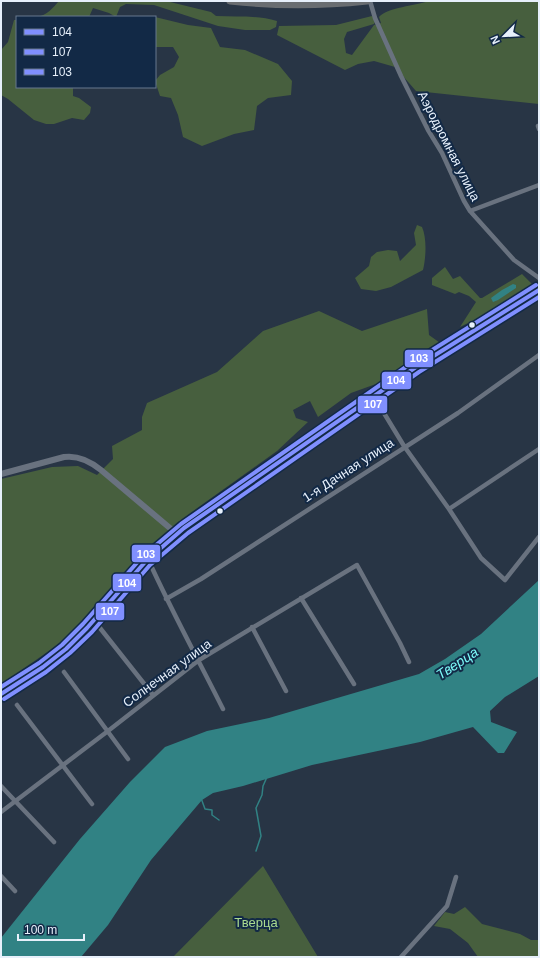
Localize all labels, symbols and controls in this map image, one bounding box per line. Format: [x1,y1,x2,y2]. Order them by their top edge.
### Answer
legend [16,16,156,88]
north arrow [484,16,524,56]
text: 104 [52,25,72,39]
text: N [488,34,502,46]
text: 107 [52,45,72,59]
text: 103 [52,65,72,79]
street label: Аэродромная улица [415,88,484,204]
unlabelled marker [467,320,477,330]
line badge: 103 [404,349,434,368]
text: 103 [410,352,428,364]
line badge: 104 [381,371,412,390]
text: 104 [387,374,406,386]
line badge: 107 [357,395,388,414]
text: 107 [364,398,382,410]
street label: 1-я Дачная улица [300,435,397,505]
unlabelled marker [215,506,225,516]
line badge: 103 [131,544,161,563]
text: 103 [137,548,155,560]
line badge: 104 [112,573,142,592]
text: 104 [118,577,137,589]
line badge: 107 [95,602,125,621]
text: 107 [101,605,119,617]
street label: Солнечная улица [120,635,215,710]
water label: Тверца [433,643,481,682]
park label: Тверца [234,915,278,930]
scale bar [18,916,84,942]
text: 100 m [24,923,57,937]

